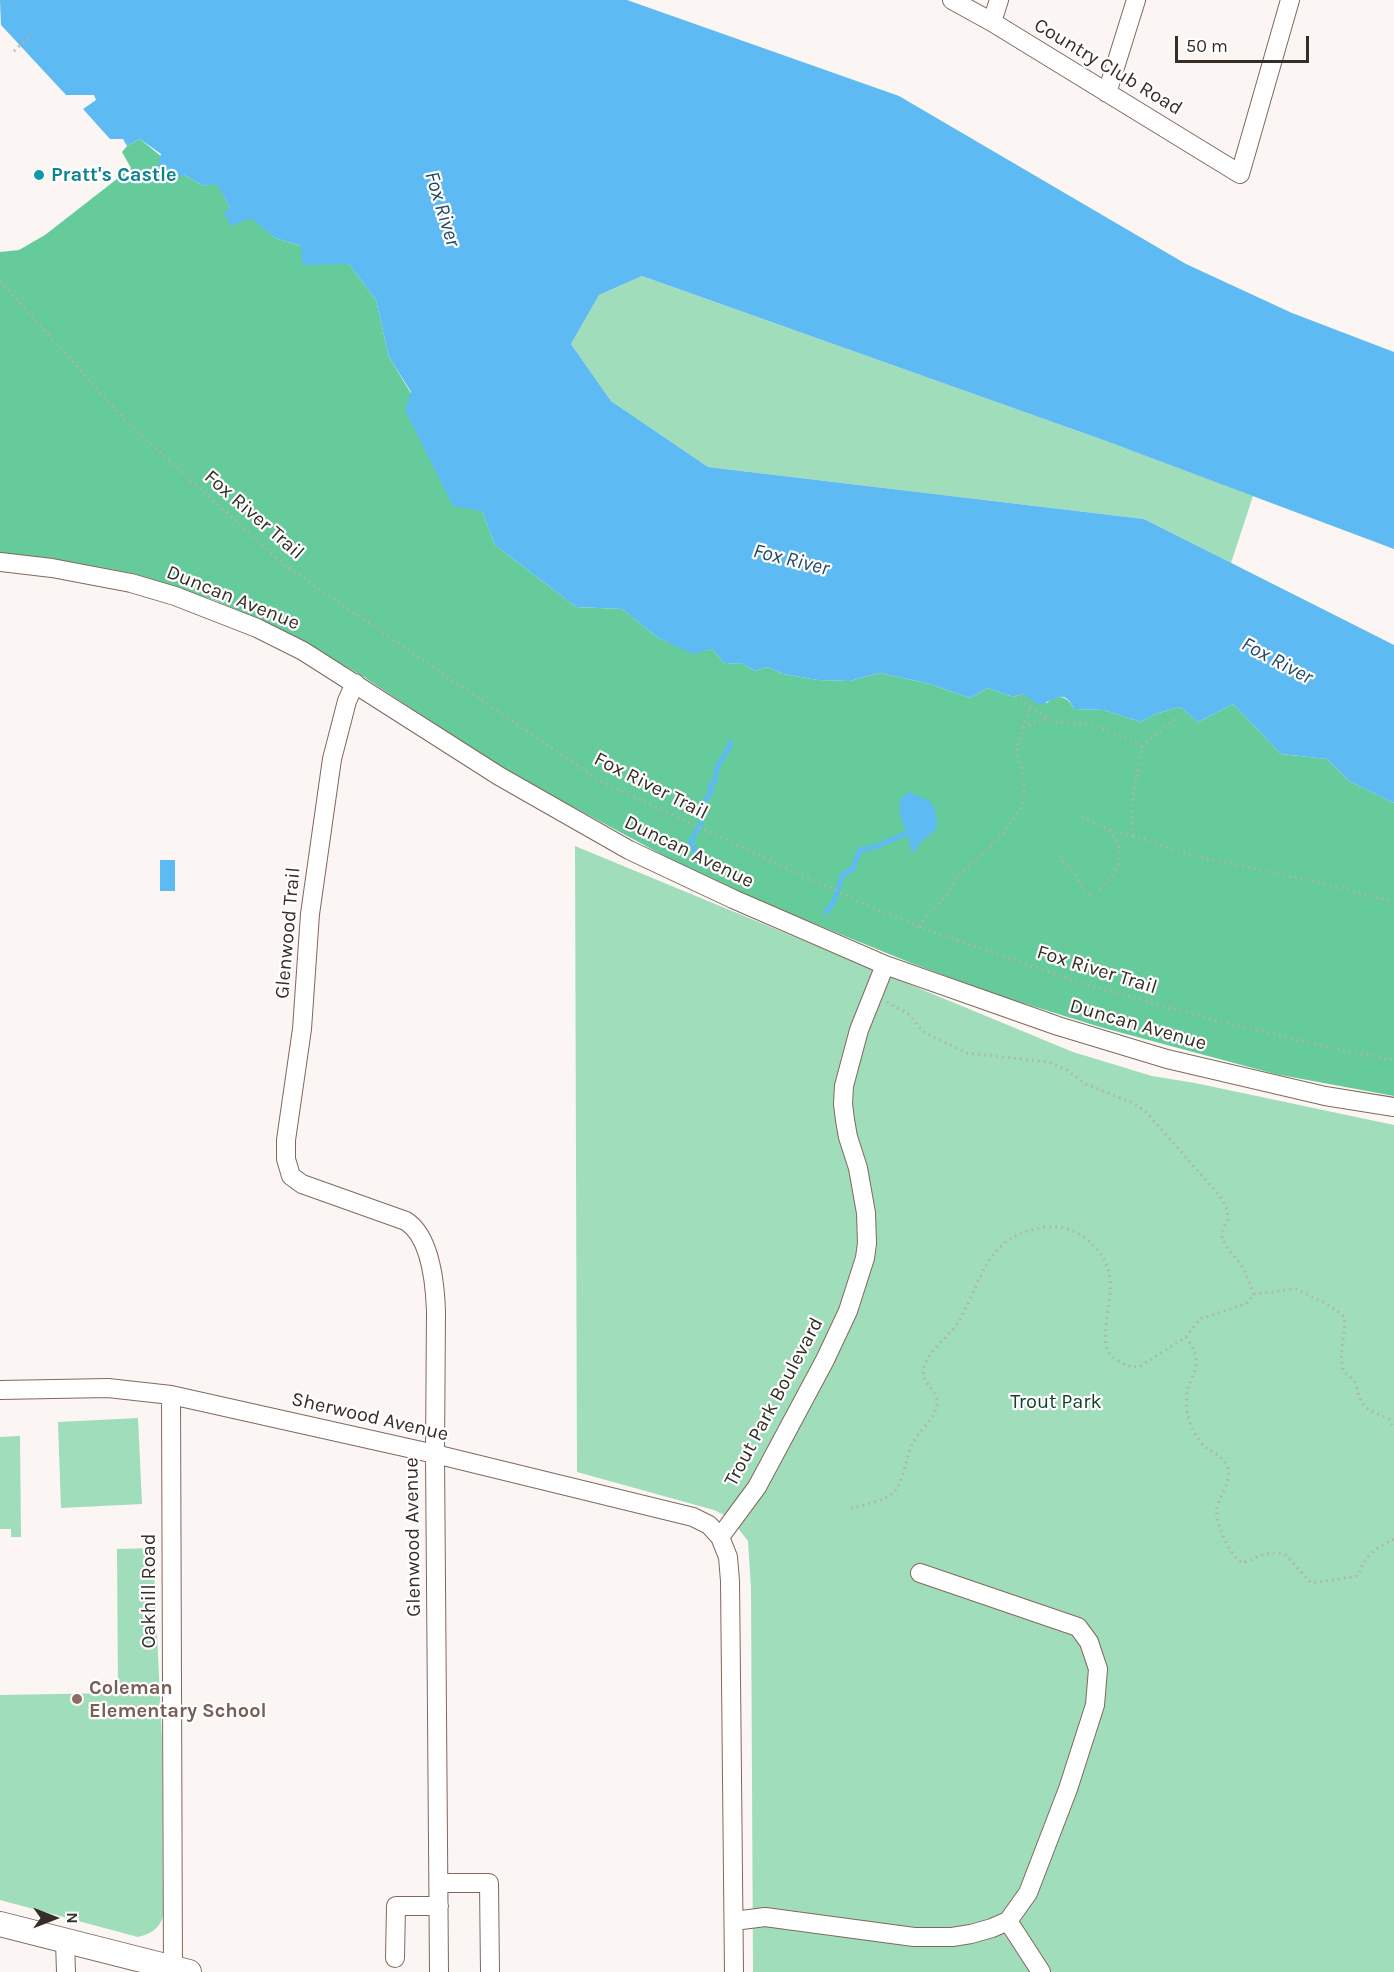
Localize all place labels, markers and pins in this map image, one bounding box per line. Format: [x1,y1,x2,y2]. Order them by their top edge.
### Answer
place label: Pratt's Castle [51,163,177,187]
marker: Pratt's Castle [32,168,46,182]
place label: Coleman Elementary School [89,1676,267,1723]
marker: Coleman Elementary School [70,1692,84,1706]

